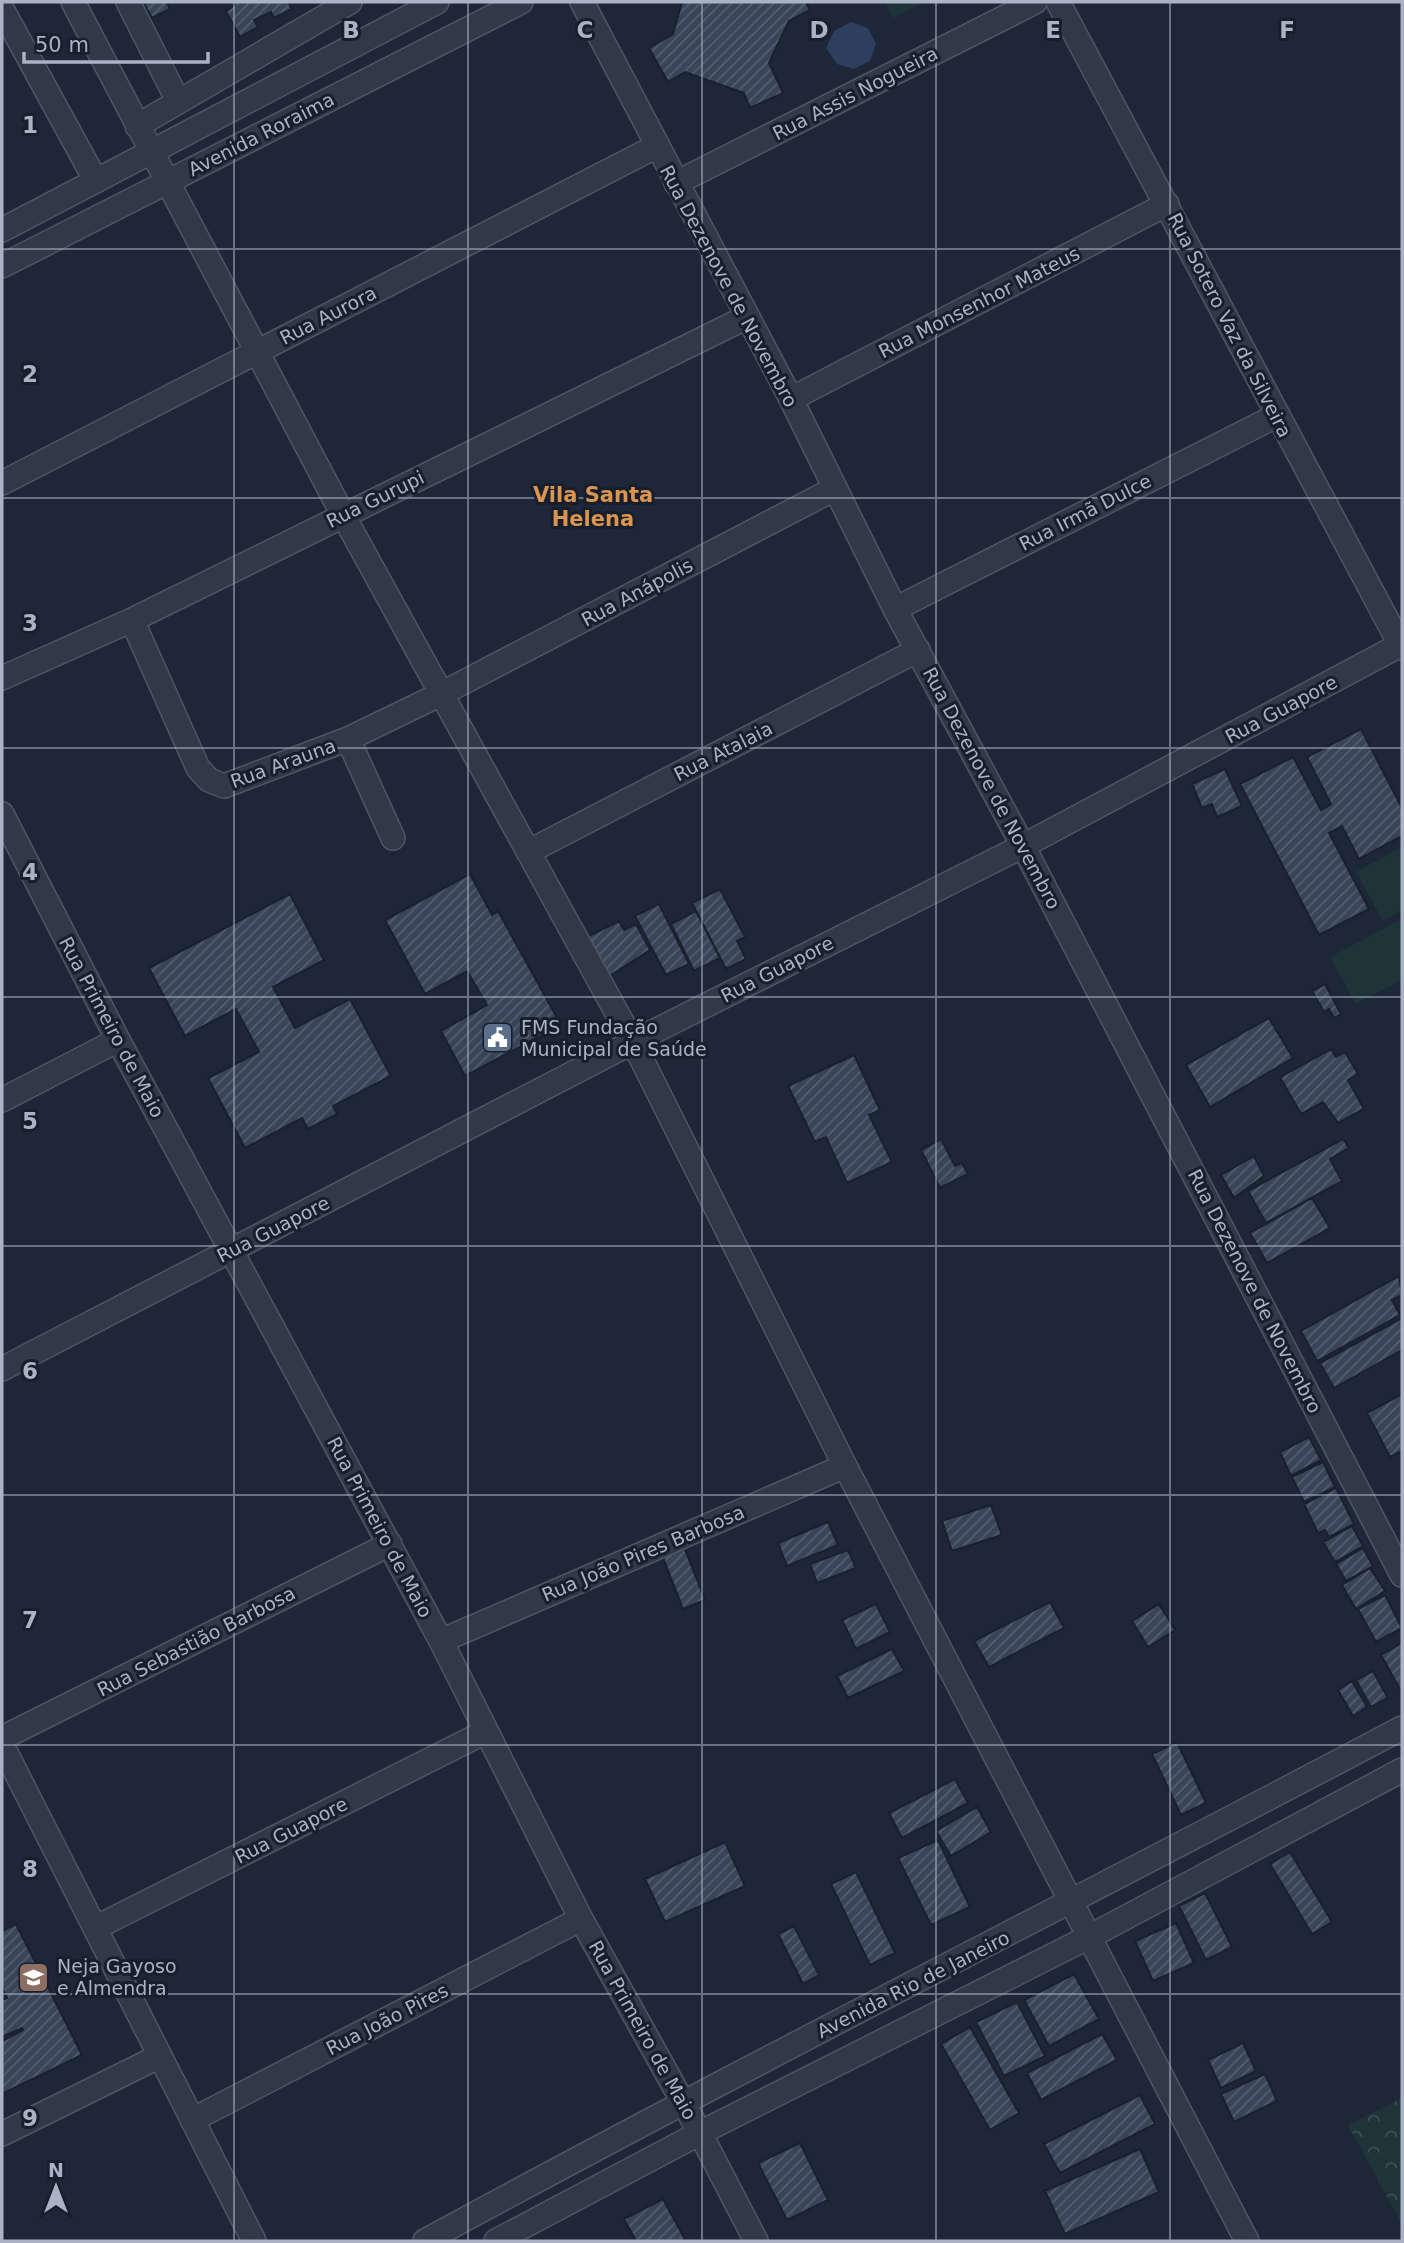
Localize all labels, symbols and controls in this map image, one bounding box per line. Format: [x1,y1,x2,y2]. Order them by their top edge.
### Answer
text: B [342,17,360,43]
text: C [577,17,593,43]
text: D [809,17,829,43]
text: E [1045,17,1061,43]
text: F [1279,17,1295,43]
scale bar [24,21,208,65]
text: 50 m [35,33,89,57]
street label: Rua Assis Nogueira [769,42,941,144]
street label: Avenida Roraima [184,88,338,180]
text: 1 [22,112,38,138]
street label: Rua Dezenove de Novembro [656,161,802,411]
street label: Rua Sotero Vaz da Silveira [1164,209,1296,441]
street label: Rua Monsenhor Mateus [875,242,1083,362]
street label: Rua Aurora [276,281,380,349]
text: 2 [22,361,38,387]
street label: Rua Gurupi [323,466,427,532]
street label: Rua Irmã Dulce [1015,469,1155,555]
district label: Vila Santa Helena [533,483,653,531]
street label: Rua Anápolis [578,553,696,631]
text: 3 [22,610,38,636]
street label: Rua Dezenove de Novembro [919,663,1065,913]
street label: Rua Guapore [1221,670,1341,748]
street label: Rua Atalaia [670,717,776,785]
street label: Rua Arauna [227,734,339,792]
text: 4 [22,859,38,885]
street label: Rua Guapore [717,931,837,1007]
street label: Rua Primeiro de Maio [55,933,169,1121]
place label: FMS Fundação Municipal de Saúde [521,1016,707,1060]
public building icon: FMS Fundação Municipal de Saúde [481,1021,515,1055]
text: 5 [22,1108,38,1134]
street label: Rua Dezenove de Novembro [1184,1165,1326,1417]
street label: Rua Guapore [213,1191,333,1267]
text: 6 [22,1358,38,1384]
street label: Rua Primeiro de Maio [323,1433,437,1621]
street label: Rua João Pires Barbosa [539,1500,747,1606]
street label: Rua Sebastião Barbosa [93,1581,299,1701]
text: 7 [22,1607,38,1633]
street label: Rua Guapore [231,1792,351,1868]
text: 8 [22,1856,38,1882]
street label: Avenida Rio de Janeiro [813,1926,1013,2042]
street label: Rua Primeiro de Maio [585,1937,701,2123]
place label: Neja Gayoso e Almendra [57,1955,177,1999]
school or university icon: Neja Gayoso e Almendra [17,1960,51,1994]
street label: Rua João Pires [322,1979,452,2059]
text: 9 [22,2105,38,2131]
north arrow [21,2152,91,2222]
text: N [48,2159,64,2181]

